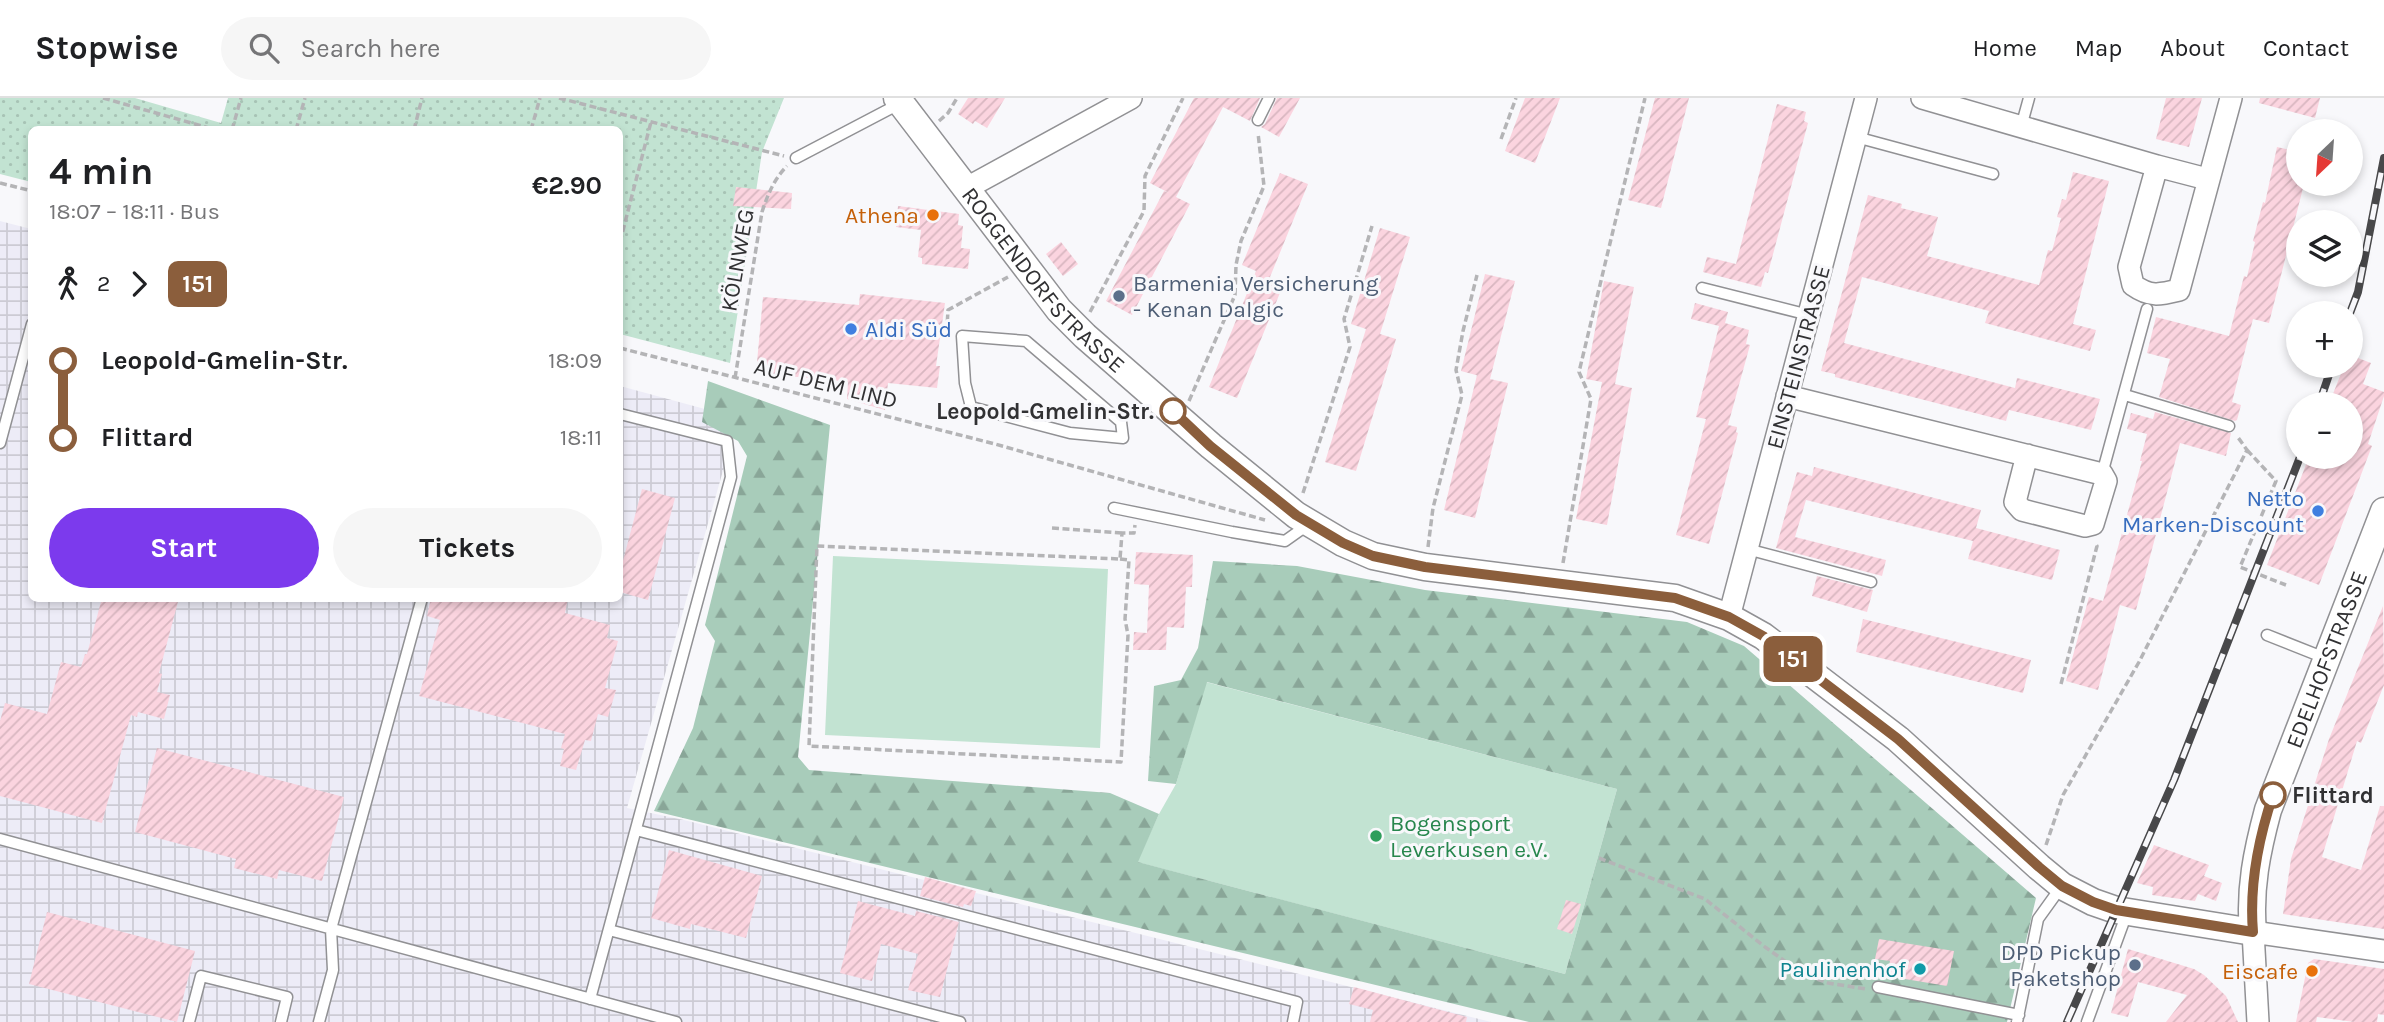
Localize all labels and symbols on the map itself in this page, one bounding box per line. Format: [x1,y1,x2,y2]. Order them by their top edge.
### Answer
north arrow [2286,119,2362,196]
street label: ROGGENDORFSTRASSE [956,182,1130,379]
place label: Athena [845,202,919,229]
street label: KÖLNWEG [715,207,760,313]
marker: Athena [925,207,941,223]
street label: EINSTEINSTRASSE [1761,262,1836,452]
place label: Barmenia Versicherung - Kenan Dalgic [1133,270,1378,323]
marker: Barmenia Versicherung - Kenan Dalgic [1111,288,1127,304]
place label: Aldi Süd [865,316,952,343]
marker: Aldi Süd [843,321,859,337]
street label: AUF DEM LIND [751,353,900,414]
place label: Leopold-Gmelin-Str. [936,398,1154,425]
marker: Leopold-Gmelin-Str. [1160,398,1186,424]
place label: Netto Marken-Discount [2122,485,2304,538]
marker: Netto Marken-Discount [2310,503,2326,519]
street label: EDELHOFSTRASSE [2280,567,2373,752]
line badge: 151 [1753,636,1833,682]
marker: Flittard [2260,782,2286,808]
place label: Flittard [2292,782,2374,809]
place label: Bogensport Leverkusen e.V. [1390,810,1547,863]
marker: Bogensport Leverkusen e.V. [1368,828,1384,844]
place label: DPD Pickup Paketshop [2001,939,2121,992]
place label: Paulinenhof [1779,956,1906,983]
marker: DPD Pickup Paketshop [2127,957,2143,973]
place label: Eiscafe [2222,958,2298,985]
marker: Paulinenhof [1912,961,1928,977]
marker: Eiscafe [2304,963,2320,979]

